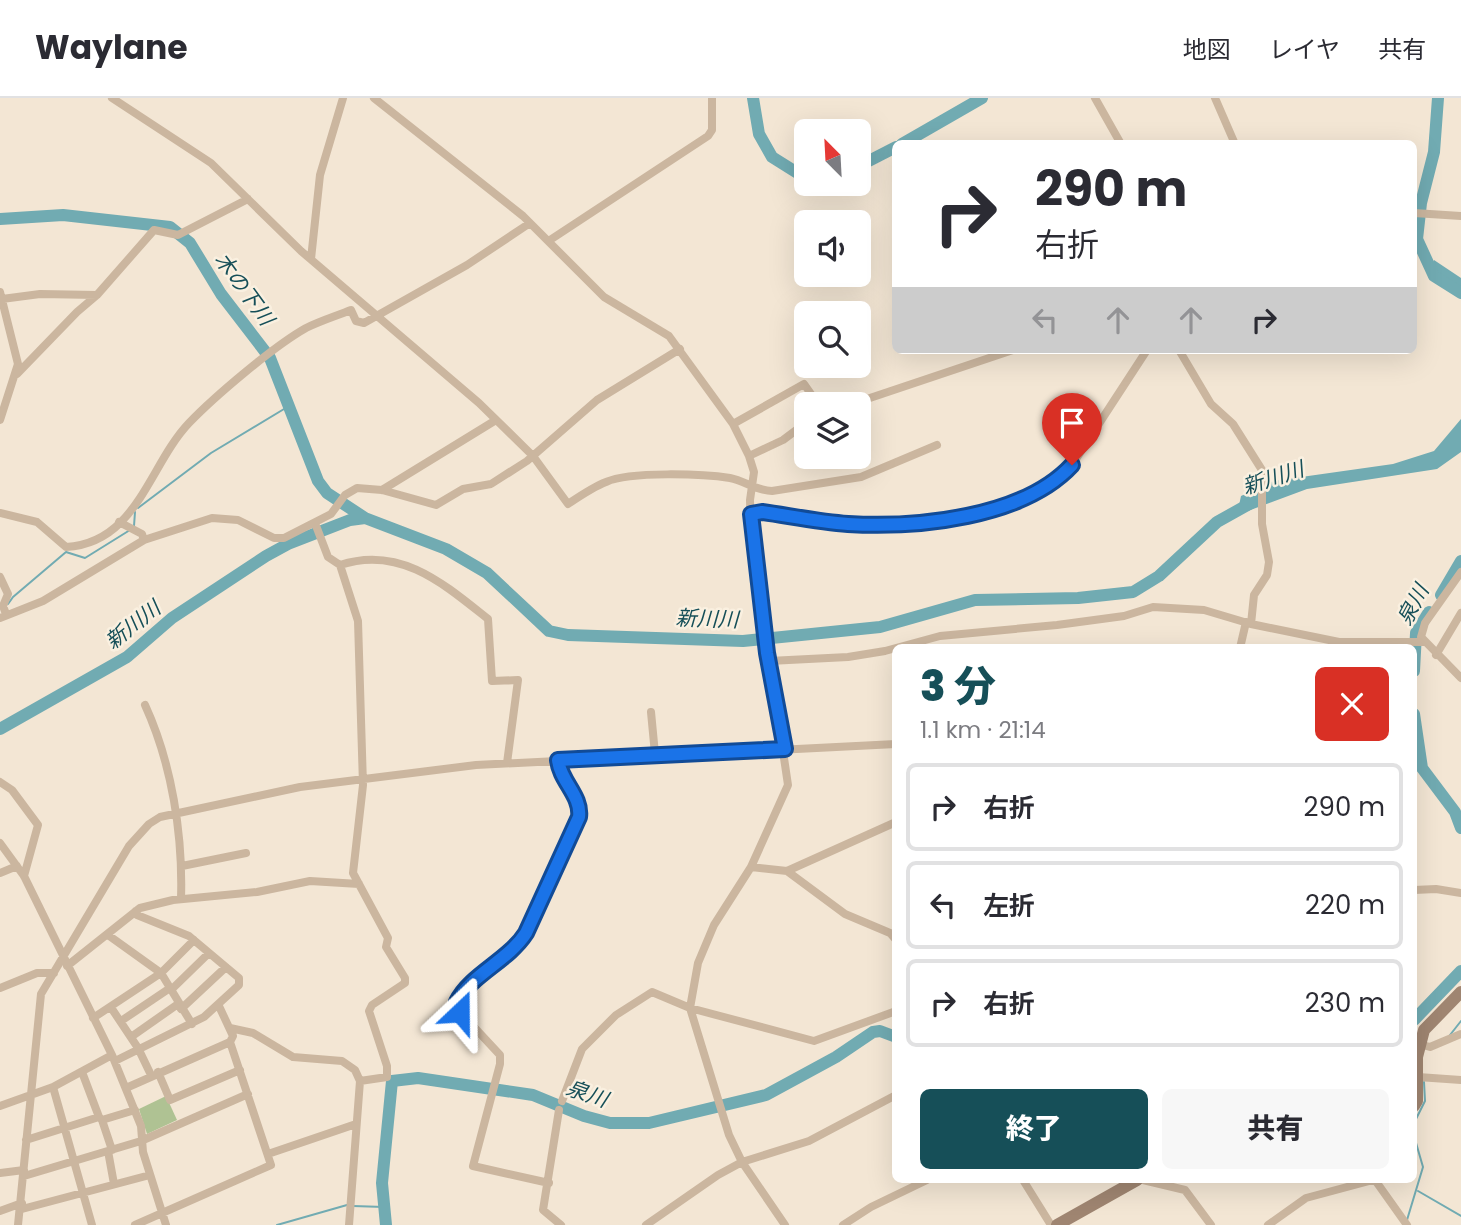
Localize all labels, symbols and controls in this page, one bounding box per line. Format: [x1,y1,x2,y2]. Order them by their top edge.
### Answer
text: Waylane [35,24,188,71]
text: 地図 [1183,33,1231,66]
text: レイヤ [1269,33,1340,66]
text: 共有 [1378,33,1426,66]
north arrow [794,119,872,196]
map controls [794,119,871,469]
text: 290 m [1035,155,1187,223]
icon: right [920,168,1011,259]
button: sound [794,210,871,287]
text: 右折 [1035,222,1099,267]
water label: 木の下川 [208,246,282,333]
button: search [794,301,871,378]
icon: left [1026,301,1064,339]
icon: ahead [1099,301,1137,339]
icon: ahead [1172,301,1210,339]
icon: right [1245,301,1283,339]
button: layers [794,392,871,469]
pin [1042,393,1102,465]
icon: arrive [1053,404,1091,442]
water label: 新川川 [1238,453,1309,501]
water label: 泉川 [1390,578,1436,630]
water label: 新川川 [99,593,168,655]
water label: 新川川 [675,603,741,634]
text: 3 分 [920,657,996,716]
button: close [1315,667,1389,741]
text: 1.1 km · 21:14 [920,714,1046,746]
icon: right [924,788,962,826]
text: 290 m [1304,789,1385,825]
text: 右折 [983,790,1035,826]
icon: left [924,886,962,924]
text: 220 m [1305,887,1385,923]
text: 左折 [983,888,1035,924]
position arrow [423,975,497,1049]
icon: right [924,984,962,1022]
text: 230 m [1305,985,1385,1021]
text: 右折 [983,986,1035,1022]
water label: 泉川 [563,1073,614,1115]
button: 終了 [920,1089,1148,1169]
button: 共有 [1162,1089,1389,1169]

